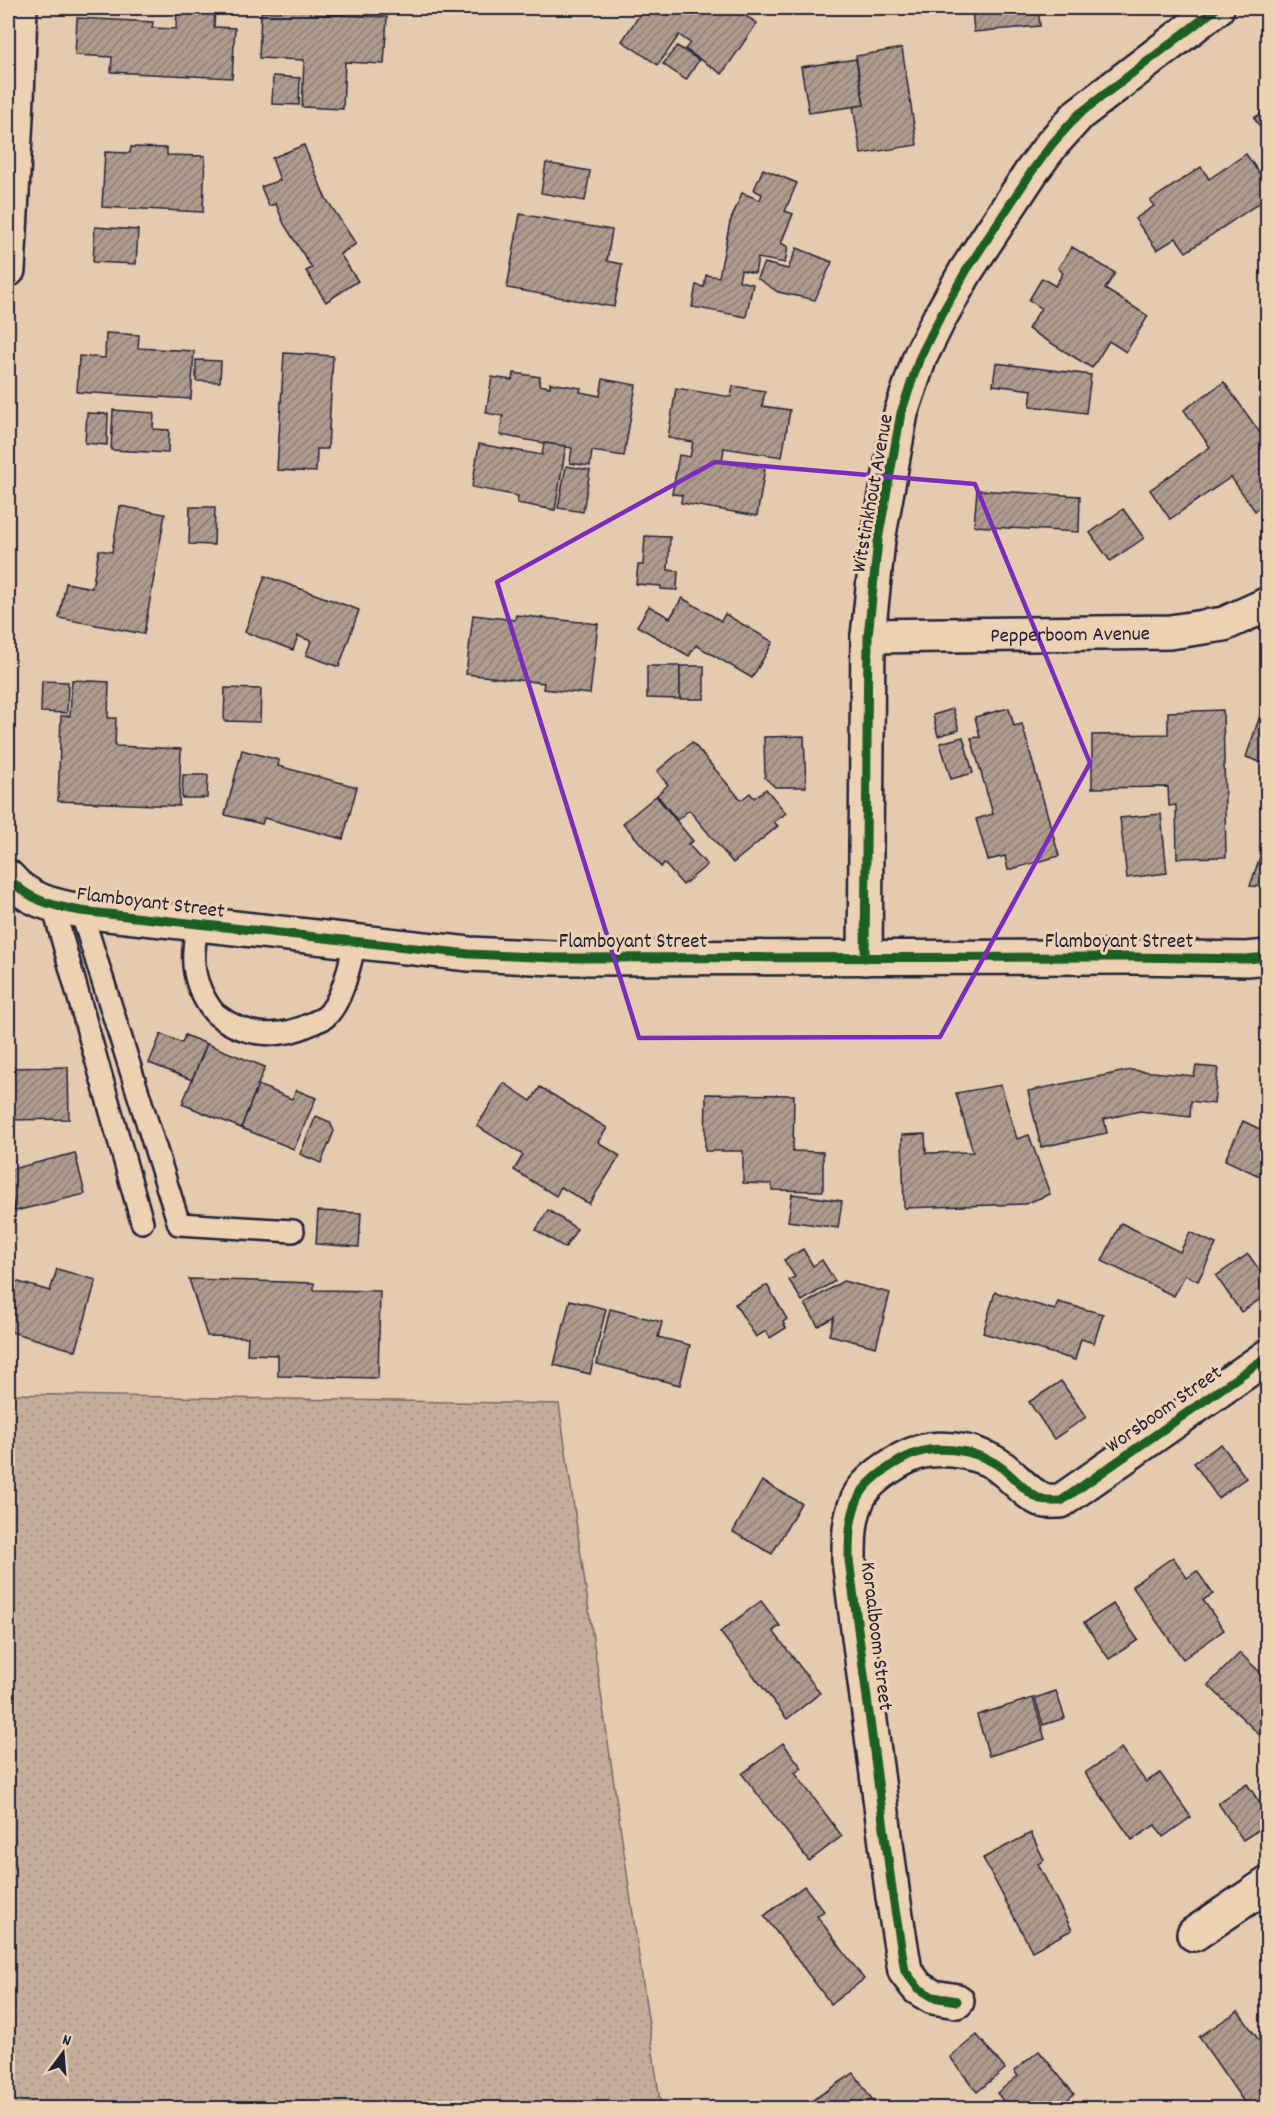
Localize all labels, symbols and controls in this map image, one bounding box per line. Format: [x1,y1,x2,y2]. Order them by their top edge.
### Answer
street label: Witstinkhout Avenue [845,412,903,575]
street label: Pepperboom Avenue [990,620,1150,652]
street label: Flamboyant Street [75,880,227,928]
street label: Flamboyant Street [559,928,708,958]
street label: Flamboyant Street [1045,928,1194,958]
street label: Worsboom Street [1100,1359,1229,1462]
street label: Koraalboom Street [851,1560,899,1713]
north arrow [33,2023,93,2083]
text: N [59,2029,74,2053]

